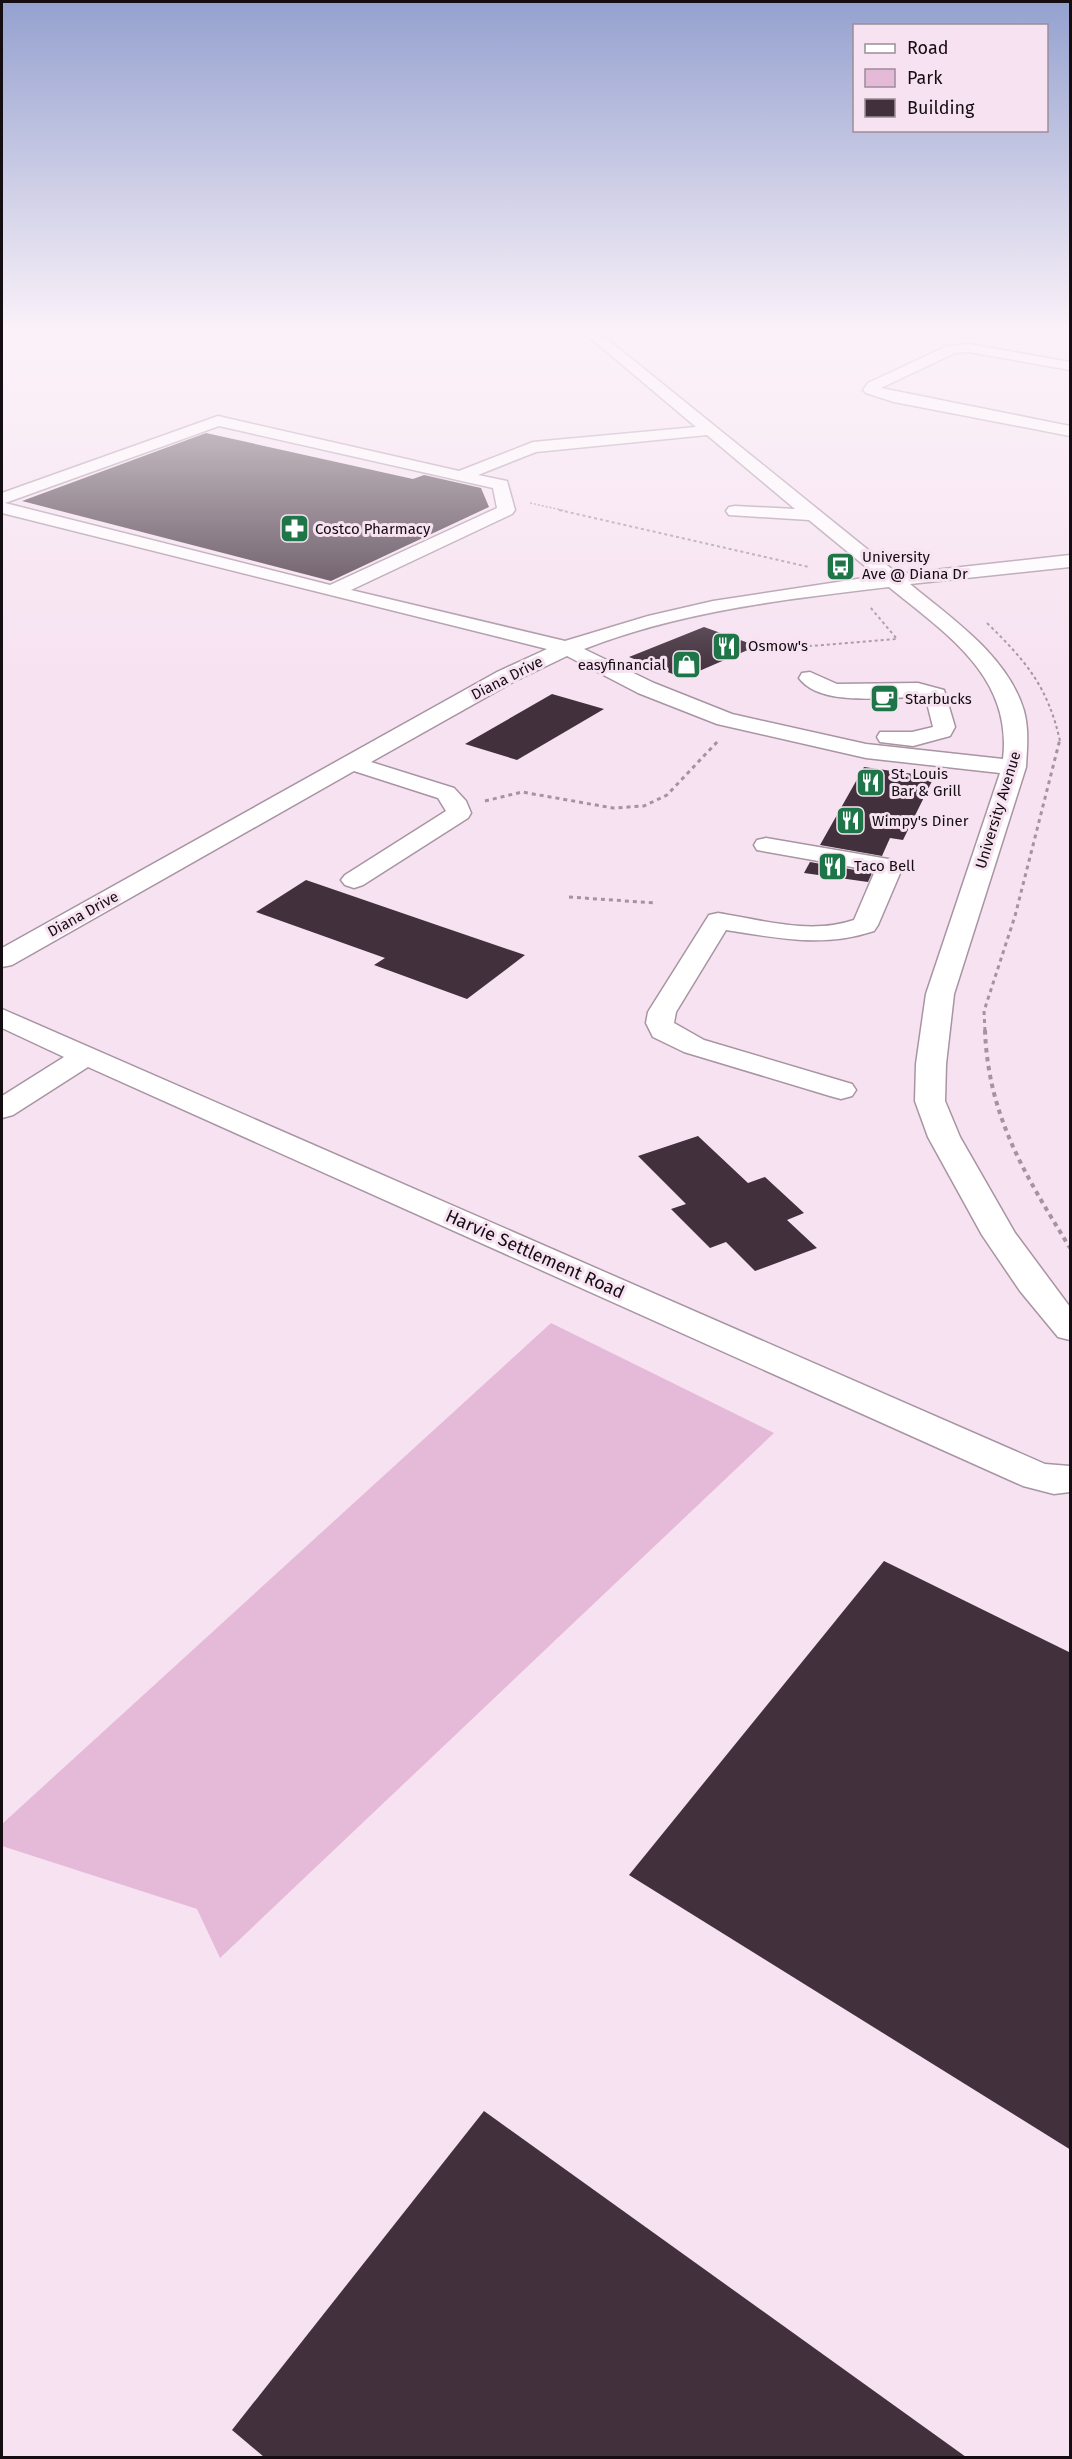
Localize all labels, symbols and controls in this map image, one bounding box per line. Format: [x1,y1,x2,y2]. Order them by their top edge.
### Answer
legend [853,24,1048,132]
text: Road [907,37,949,59]
text: Park [907,67,943,89]
text: Building [907,97,975,119]
pharmacy icon: Costco Pharmacy [278,513,310,545]
place label: Costco Pharmacy [315,520,431,538]
place label: University Ave @ Diana Dr [862,548,968,583]
bus stop icon: University Ave @ Diana Dr [825,550,857,582]
restaurant icon: Osmow's [711,630,743,662]
place label: Osmow's [748,637,808,655]
shop icon: easyfinancial [671,649,703,681]
street label: Diana Drive [468,652,546,704]
place label: easyfinancial [578,656,667,674]
cafe icon: Starbucks [868,683,900,715]
place label: Starbucks [905,690,972,708]
street label: University Avenue [972,749,1024,871]
place label: St. Louis Bar & Grill [891,765,962,800]
restaurant icon: St. Louis Bar & Grill [854,767,886,799]
restaurant icon: Wimpy's Diner [835,805,867,837]
place label: Wimpy's Diner [872,812,969,830]
restaurant icon: Taco Bell [817,850,849,882]
place label: Taco Bell [854,857,915,875]
street label: Diana Drive [44,887,122,941]
street label: Harvie Settlement Road [442,1205,628,1303]

